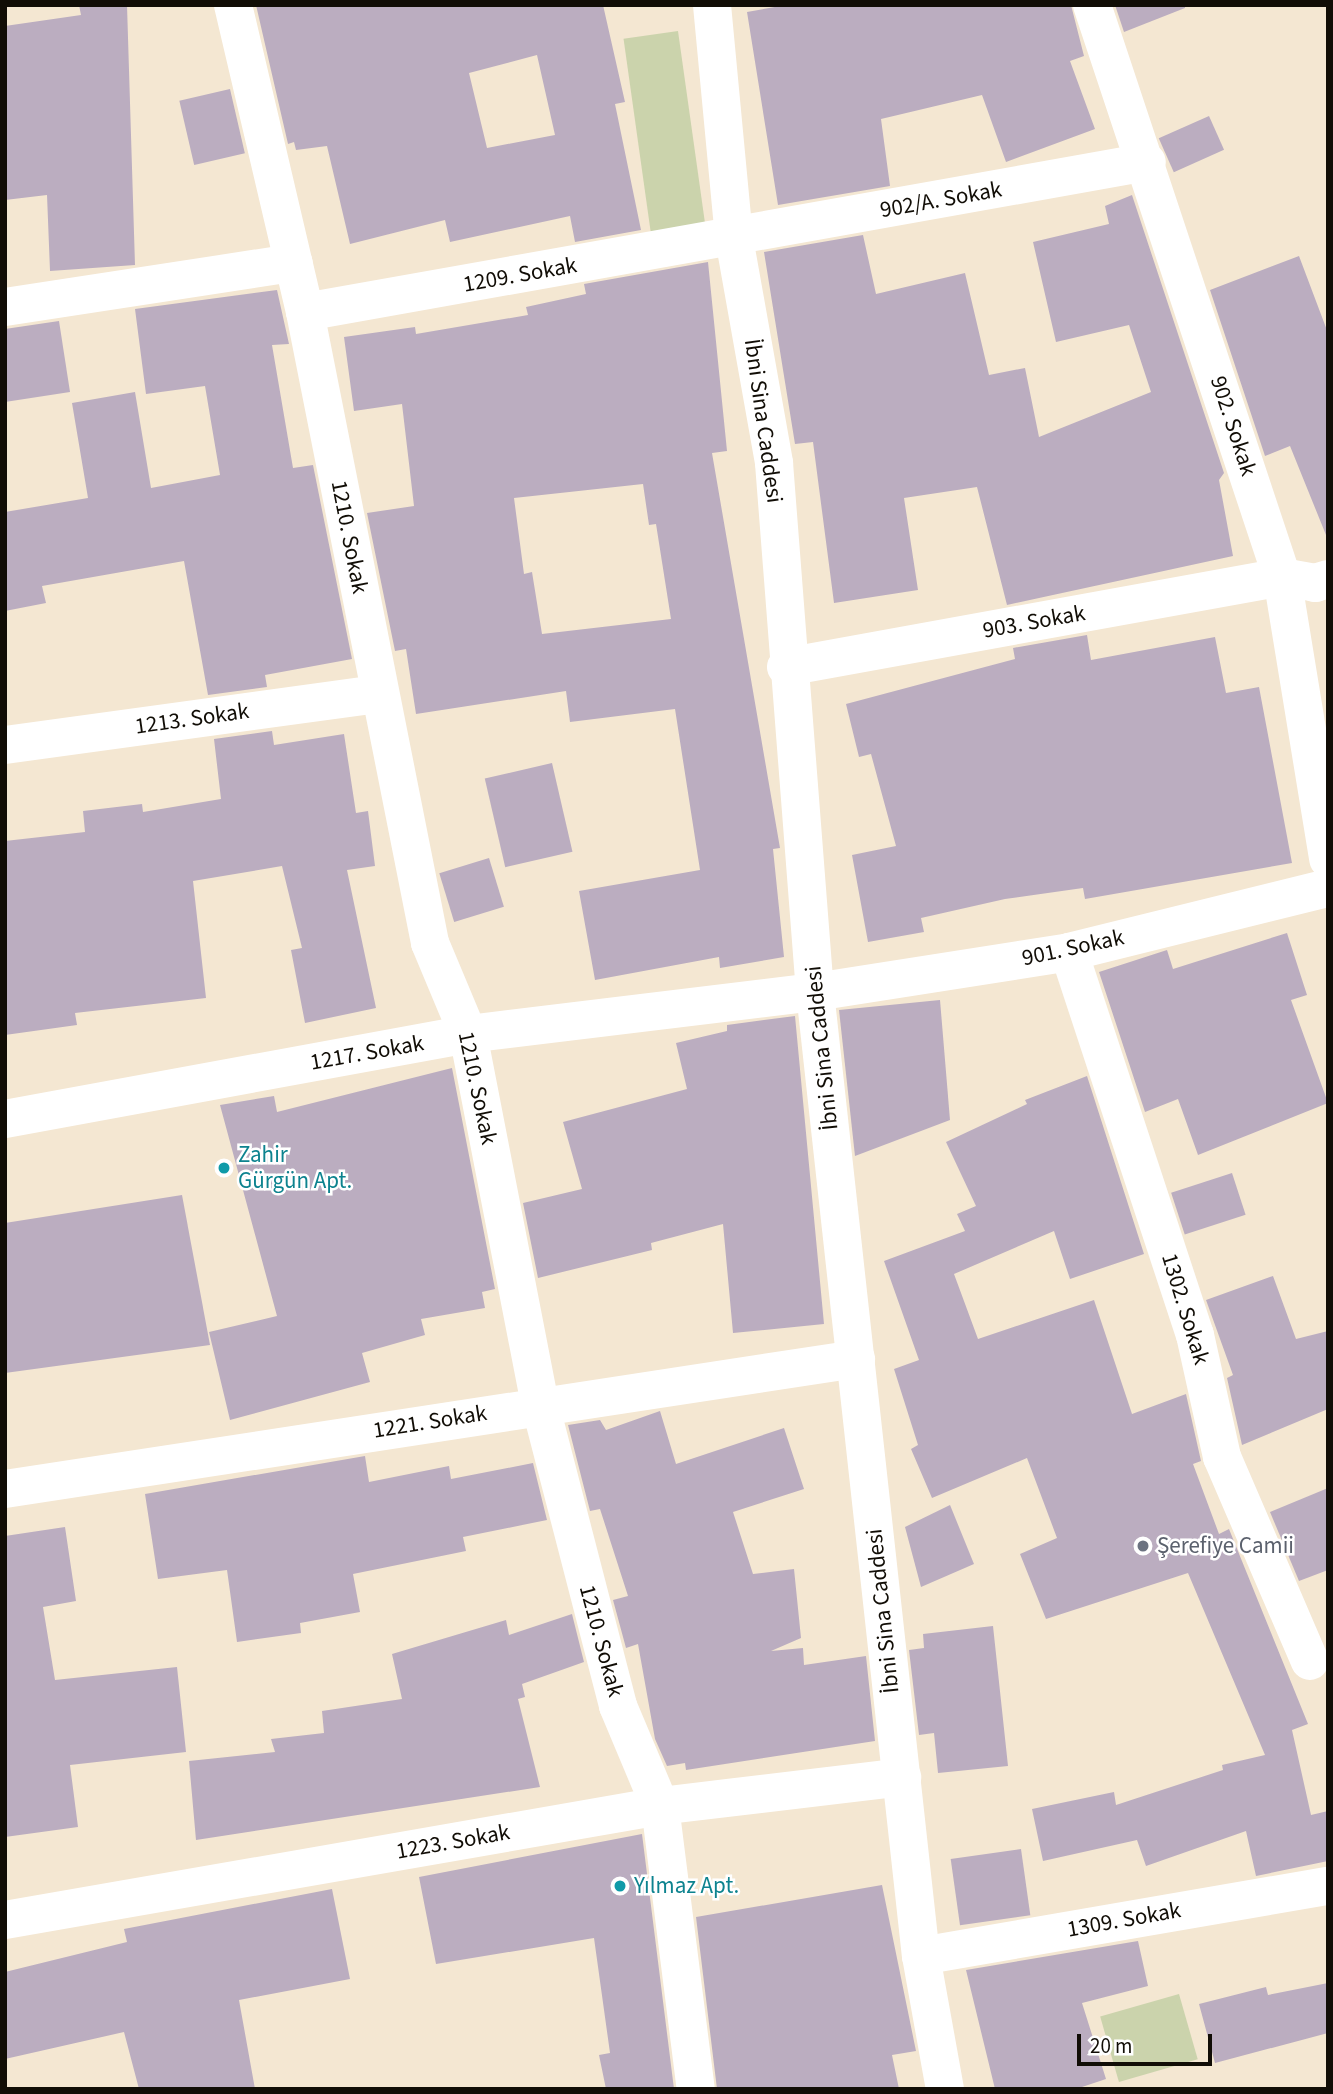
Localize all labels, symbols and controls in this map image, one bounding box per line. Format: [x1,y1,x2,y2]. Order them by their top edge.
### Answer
street label: 902/A. Sokak [878,176,1004,224]
street label: 1209. Sokak [461,251,579,299]
street label: İbni Sina Caddesi [738,337,788,505]
street label: 902. Sokak [1204,373,1262,479]
street label: 1210. Sokak [324,478,374,596]
street label: 903. Sokak [981,599,1087,645]
street label: 1213. Sokak [133,697,251,741]
street label: 901. Sokak [1020,924,1126,972]
street label: İbni Sina Caddesi [800,964,844,1132]
street label: 1217. Sokak [308,1029,426,1077]
street label: 1210. Sokak [452,1029,502,1147]
place label: Zahir Gürgün Apt. [238,1141,352,1195]
marker: Zahir Gürgün Apt. [216,1160,232,1176]
street label: 1302. Sokak [1155,1250,1215,1368]
street label: 1221. Sokak [371,1399,489,1445]
street label: İbni Sina Caddesi [861,1527,905,1695]
place label: Şerefiye Camii [1157,1532,1294,1560]
marker: Şerefiye Camii [1135,1538,1151,1554]
street label: 1210. Sokak [573,1582,629,1700]
street label: 1223. Sokak [394,1818,512,1866]
place label: Yılmaz Apt. [634,1872,739,1900]
marker: Yılmaz Apt. [612,1878,628,1894]
street label: 1309. Sokak [1065,1896,1183,1944]
scale bar [1081,2021,1216,2064]
text: 20 m [1090,2031,1132,2061]

